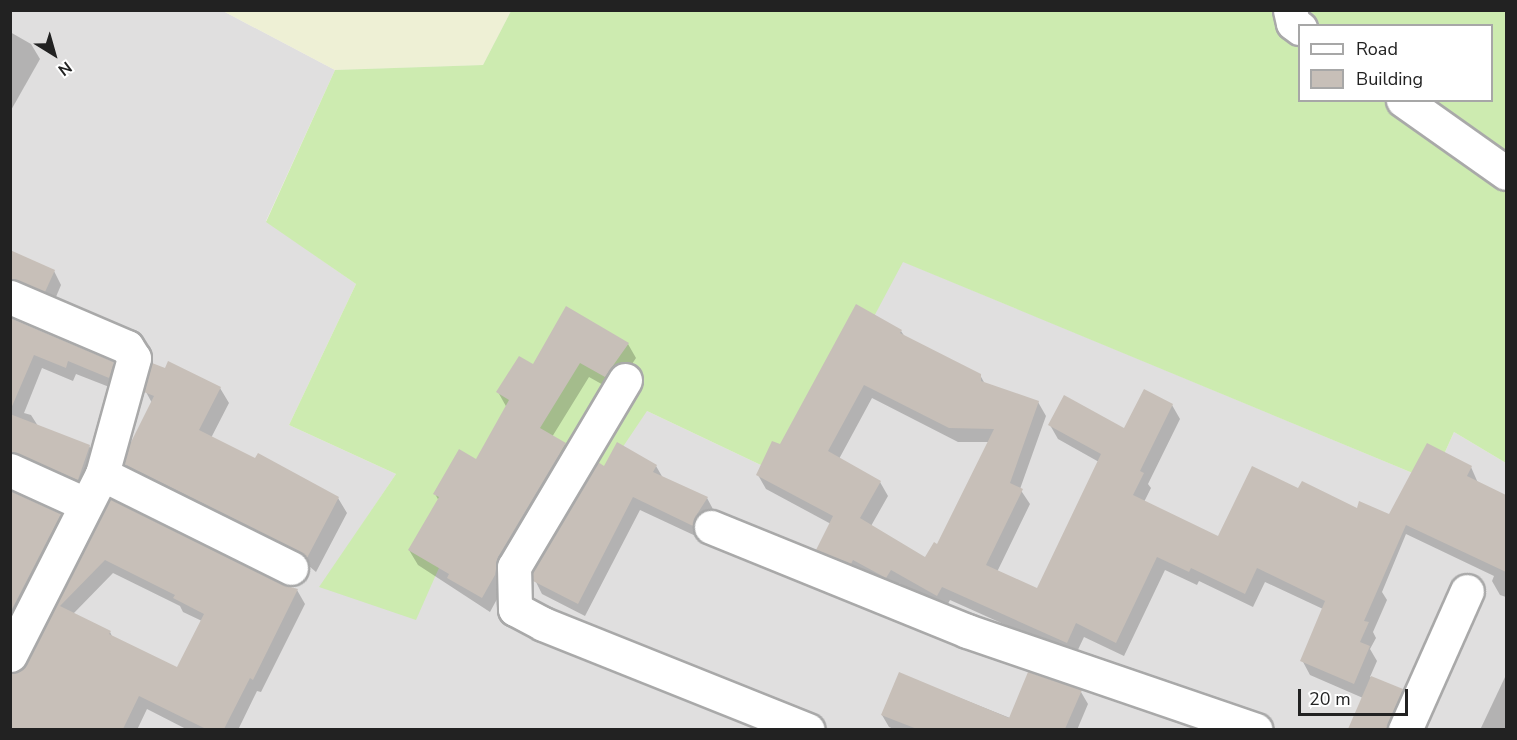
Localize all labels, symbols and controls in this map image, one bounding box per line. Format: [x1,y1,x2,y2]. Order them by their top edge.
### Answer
north arrow [24,24,84,84]
legend [1298,24,1493,102]
text: Road [1356,37,1398,61]
text: N [53,56,76,81]
text: Building [1356,67,1423,91]
scale bar [1301,677,1410,715]
text: 20 m [1309,687,1351,711]

